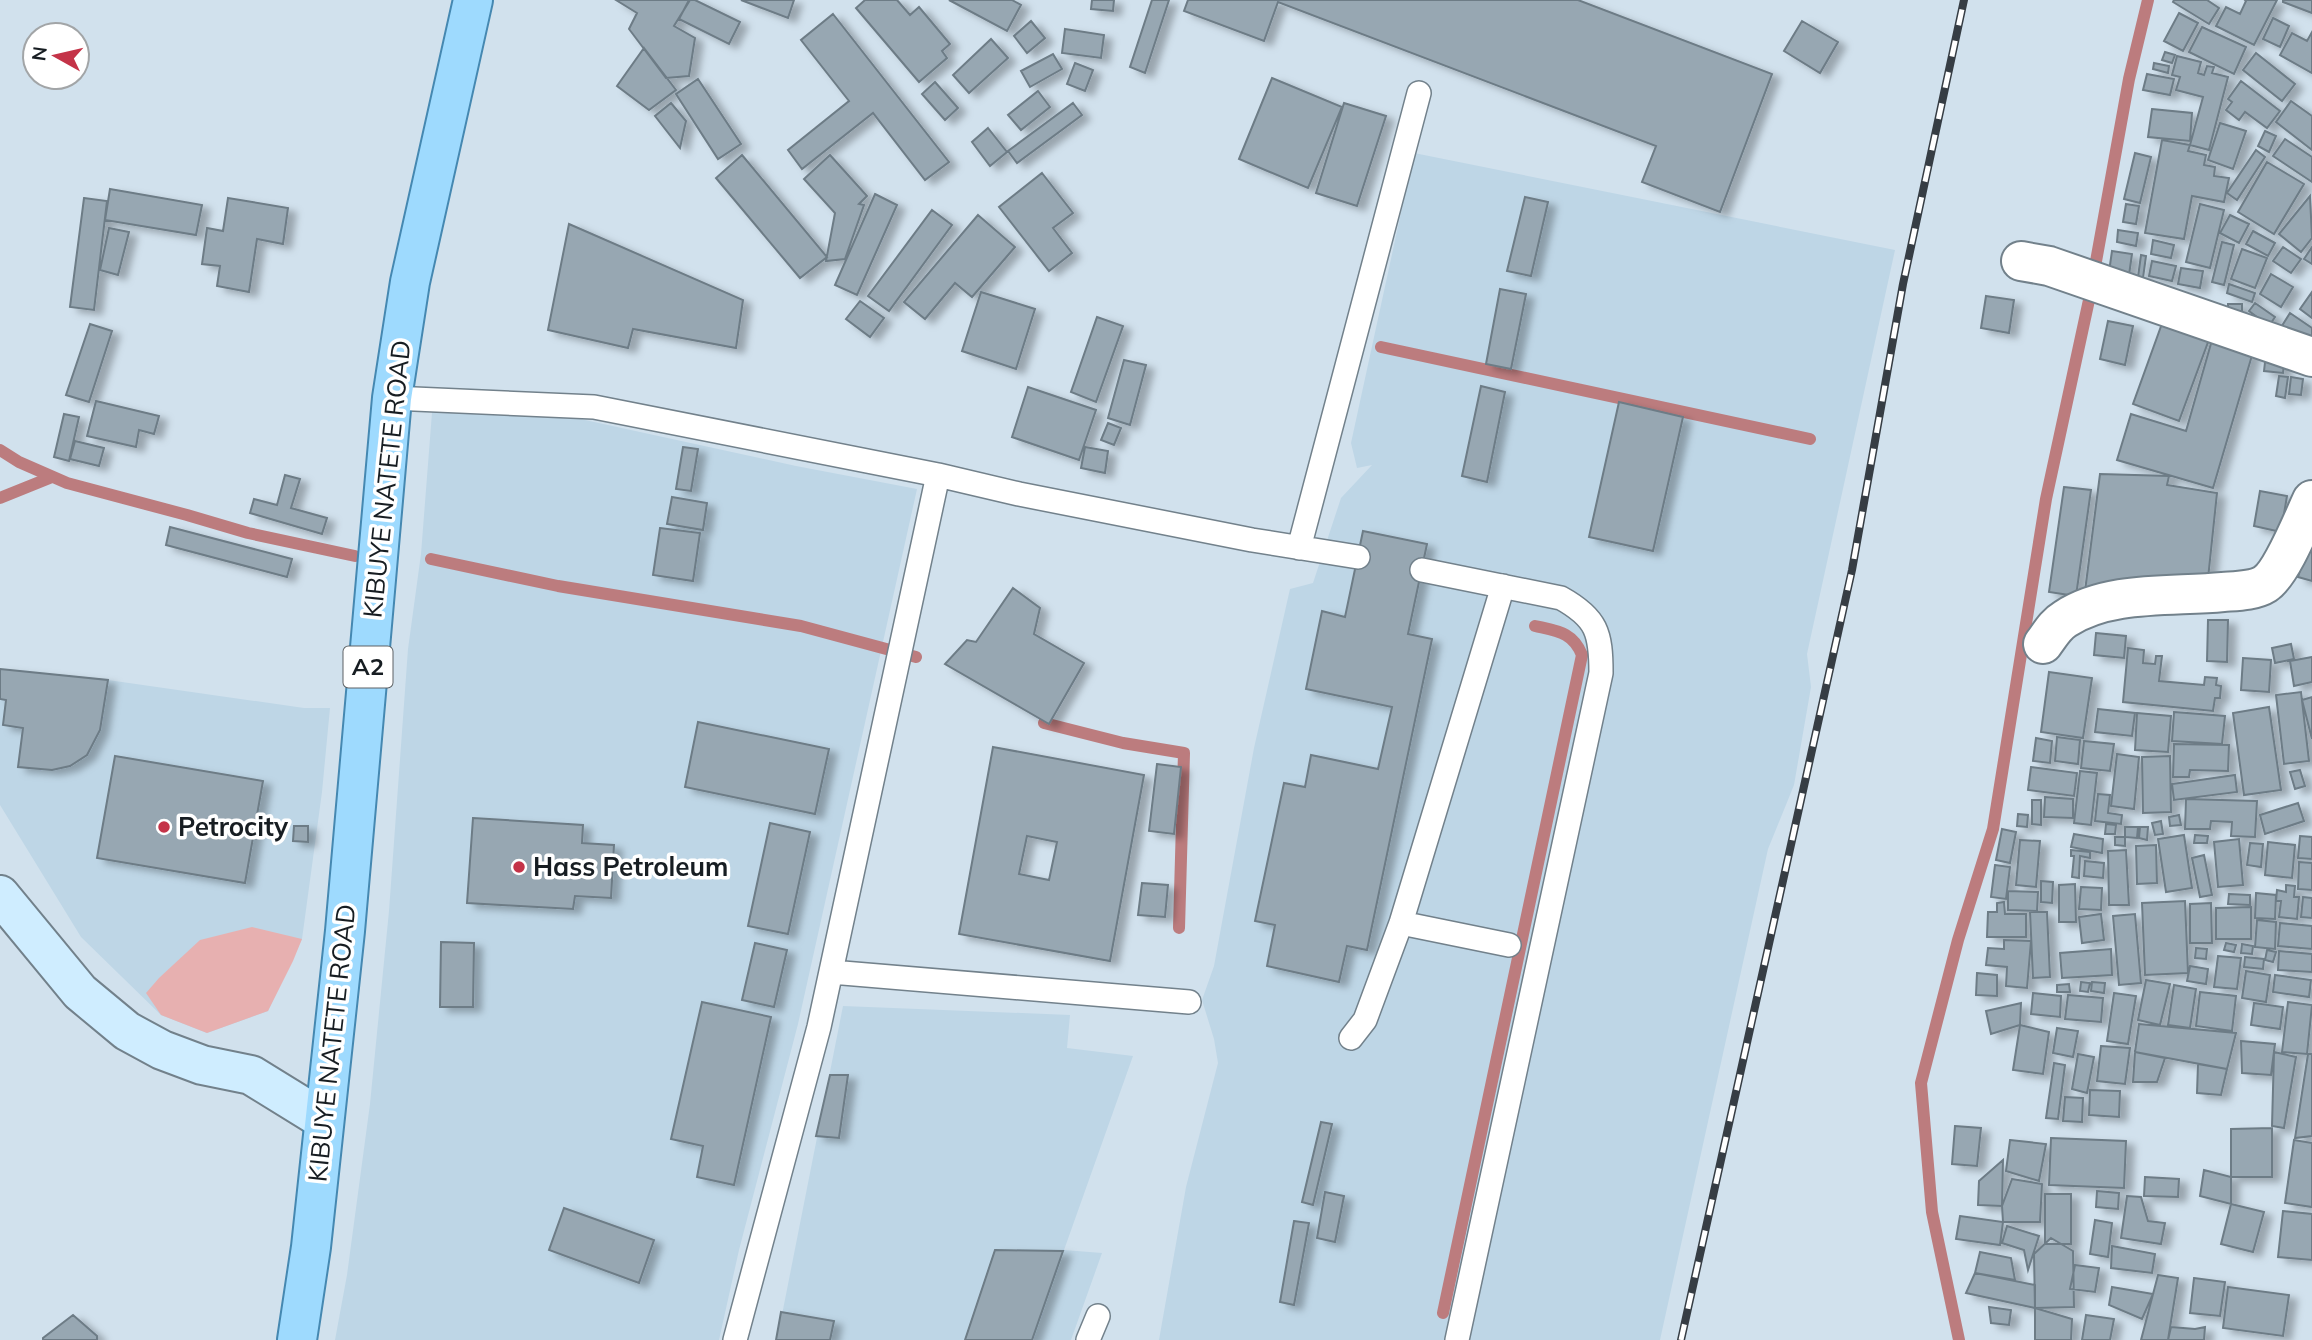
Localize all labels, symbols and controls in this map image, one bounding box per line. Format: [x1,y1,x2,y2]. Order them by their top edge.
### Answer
north arrow [21,21,91,91]
text: N [26,45,52,62]
street label: KIBUYE NATETE ROAD [355,338,418,620]
road number: A2 [344,646,392,688]
place label: Petrocity [178,810,289,843]
marker: Petrocity [156,819,172,835]
place label: Hass Petroleum [533,850,728,883]
marker: Hass Petroleum [511,859,527,875]
street label: KIBUYE NATETE ROAD [300,902,363,1184]

